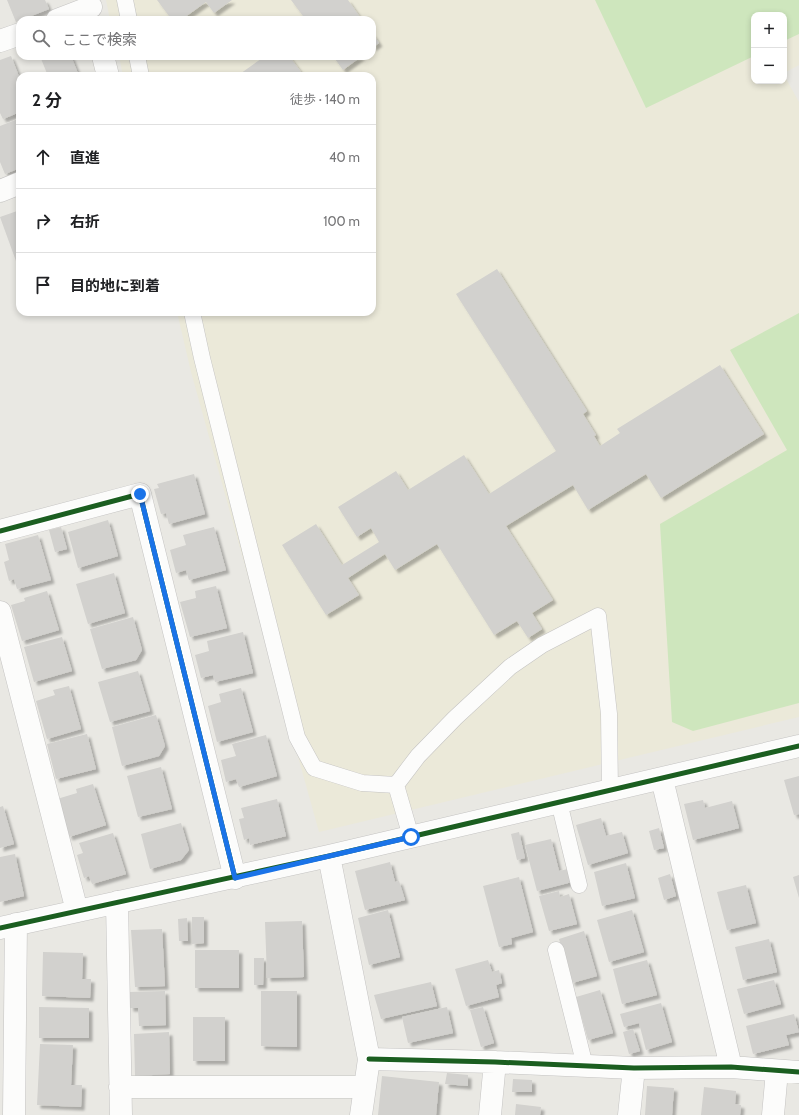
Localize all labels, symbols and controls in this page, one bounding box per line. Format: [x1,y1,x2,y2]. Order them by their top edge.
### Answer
map controls [751,12,787,84]
button: + [751,12,787,48]
search box [16,16,376,60]
icon: search [30,27,52,49]
text: ここで検索 [62,31,137,49]
button: − [751,48,787,84]
text: 2 分 [32,90,62,110]
text: 徒歩 · 140 m [290,91,360,107]
icon: ahead [32,146,54,168]
text: 直進 [70,149,100,167]
text: 40 m [329,149,360,165]
icon: right [32,210,54,232]
text: 右折 [70,213,100,231]
text: 100 m [323,213,360,229]
icon: arrive [32,274,54,296]
text: 目的地に到着 [70,277,160,295]
route end [131,485,149,503]
route start [402,828,420,846]

